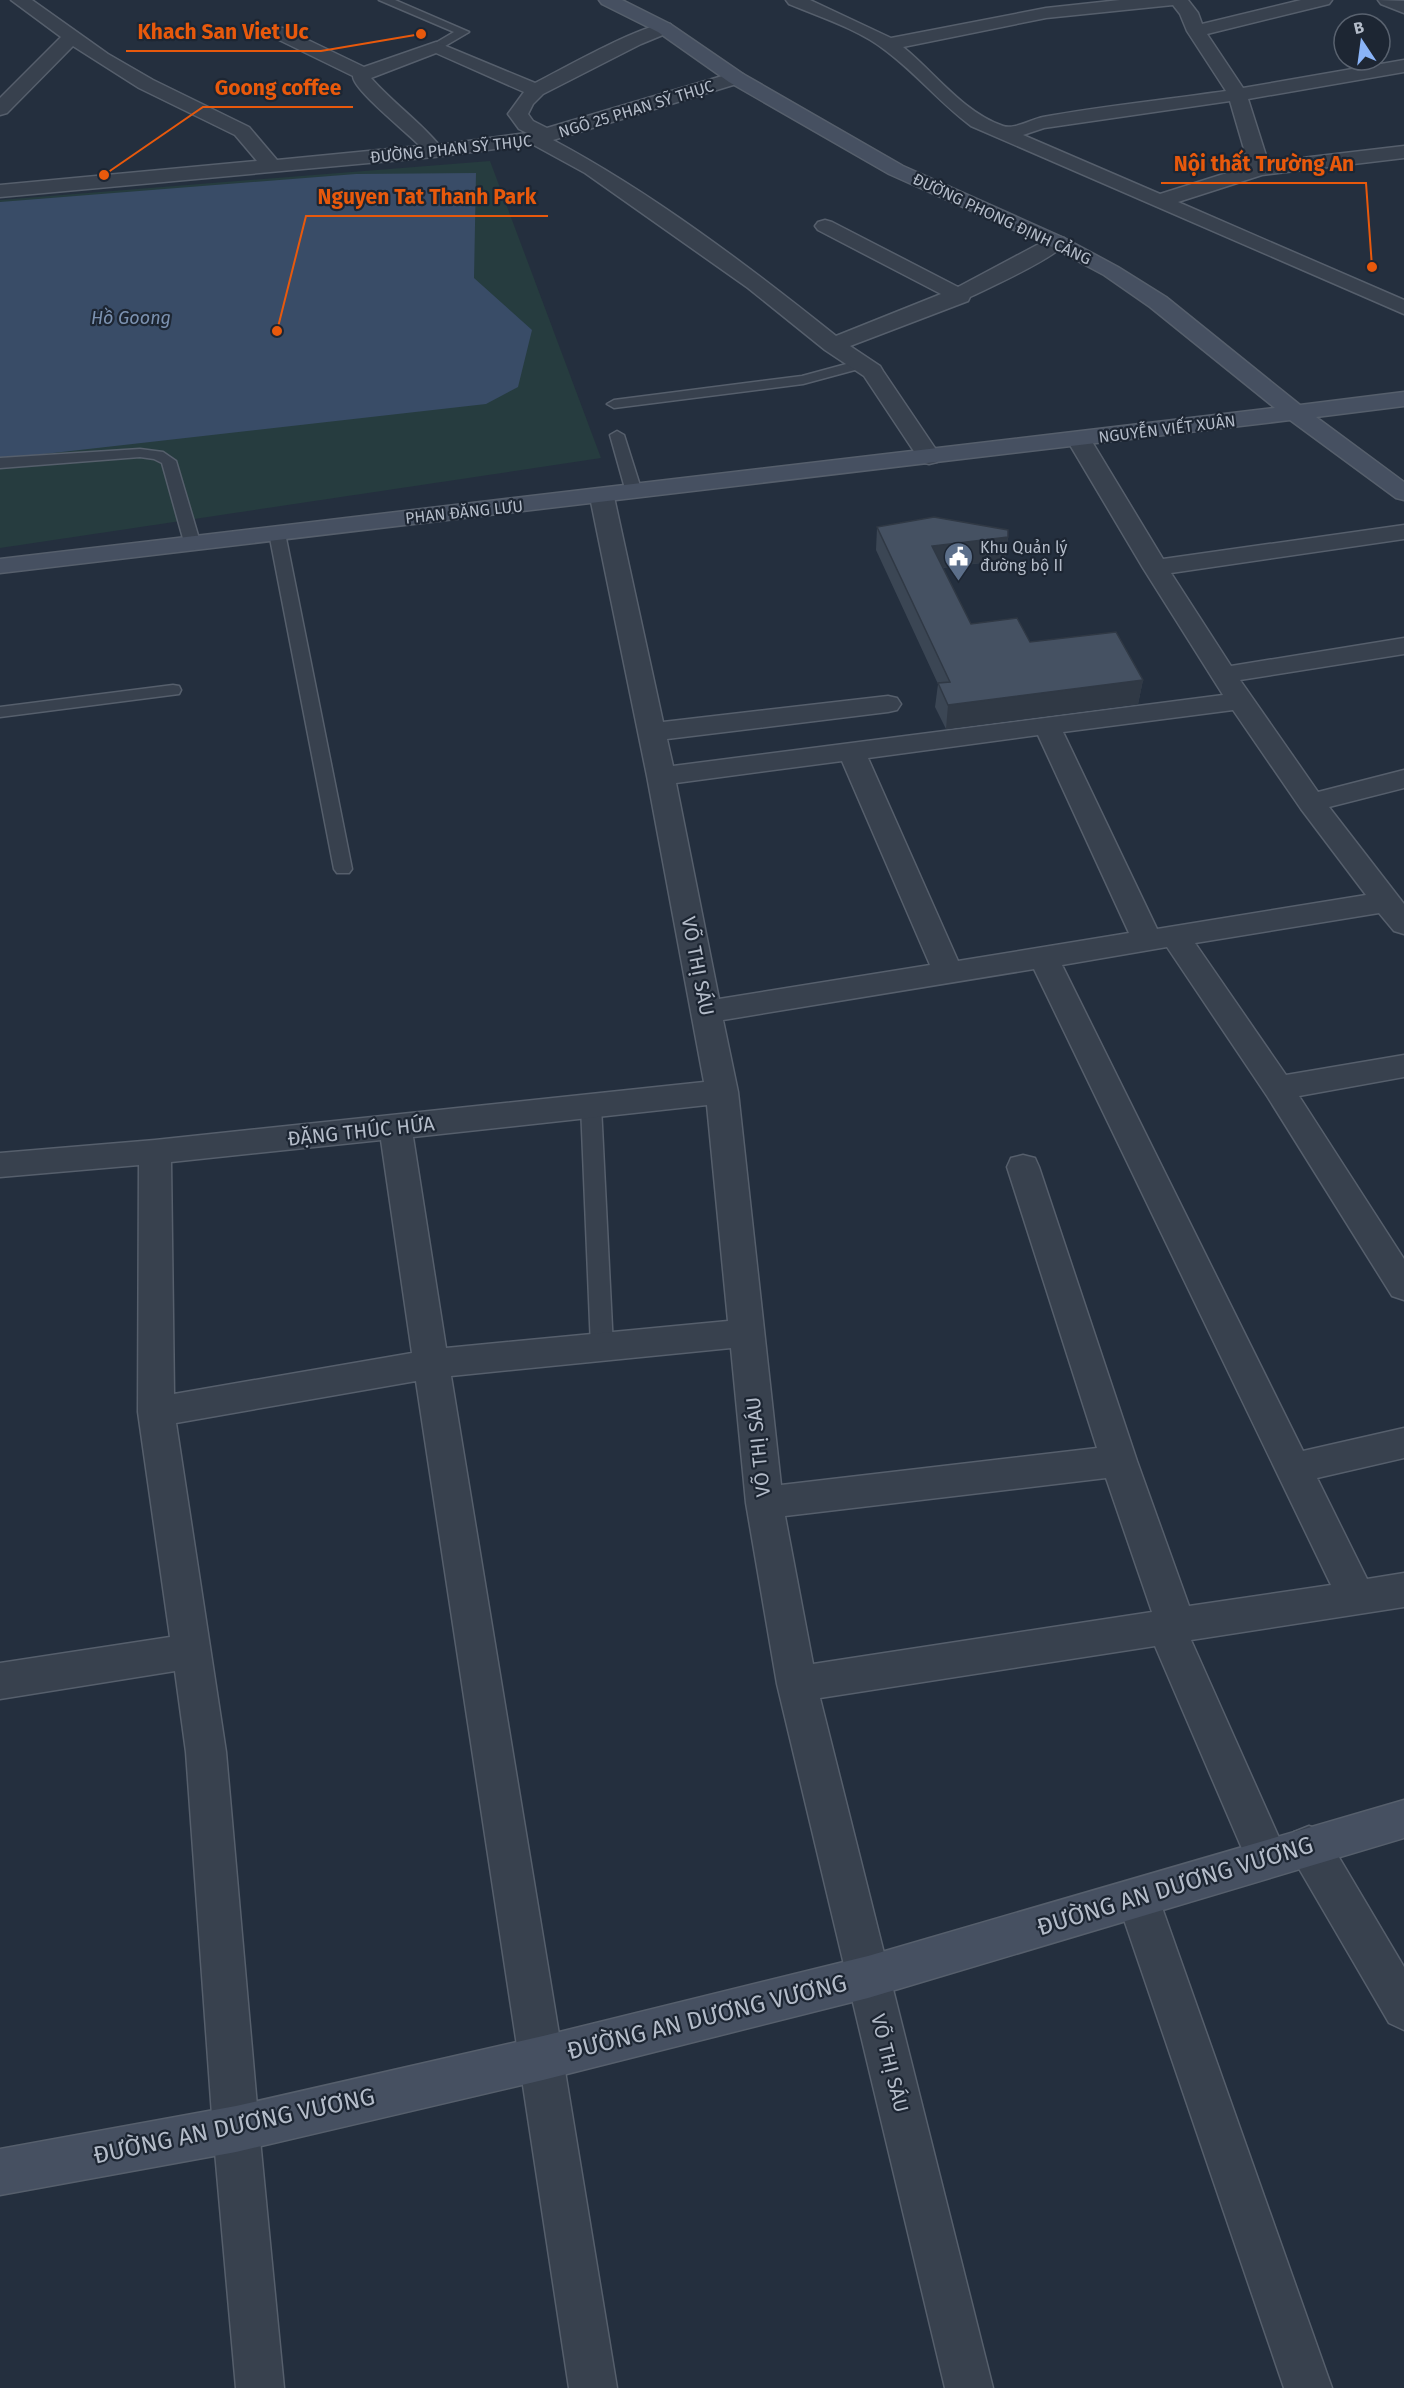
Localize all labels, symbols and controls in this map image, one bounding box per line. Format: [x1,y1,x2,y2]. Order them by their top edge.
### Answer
callout: Khach San Viet Uc [126,12,321,51]
north arrow [1332,12,1392,72]
text: B [1352,17,1366,38]
text: Khach San Viet Uc [138,19,308,45]
callout: Goong coffee [203,68,353,107]
text: Goong coffee [215,75,342,101]
street label: NGÕ 25 PHAN SỸ THỤC [556,76,716,142]
street label: ĐƯỜNG PHAN SỸ THỤC [369,130,533,167]
callout: Nội thất Trường An [1161,144,1366,183]
text: Nội thất Trường An [1174,149,1354,177]
street label: ĐƯỜNG PHONG ĐỊNH CẢNG [910,167,1095,269]
callout: Nguyen Tat Thanh Park [306,177,548,216]
text: Nguyen Tat Thanh Park [318,184,537,210]
water label: Hồ Goong [91,307,171,329]
street label: NGUYỄN VIẾT XUÂN [1097,409,1237,447]
street label: PHAN ĐĂNG LƯU [404,495,524,528]
place label: Khu Quản lý đường bộ II [980,538,1068,575]
public building icon: Khu Quản lý đường bộ II [943,540,975,582]
street label: VÕ THỊ SÁU [677,914,719,1018]
street label: ĐẶNG THÚC HỨA [286,1111,436,1151]
street label: VÕ THỊ SÁU [741,1396,775,1498]
street label: ĐƯỜNG AN DƯƠNG VƯƠNG [1033,1830,1316,1941]
street label: ĐƯỜNG AN DƯƠNG VƯƠNG [564,1968,850,2065]
street label: VÕ THỊ SÁU [866,2011,914,2115]
street label: ĐƯỜNG AN DƯƠNG VƯƠNG [90,2081,377,2170]

